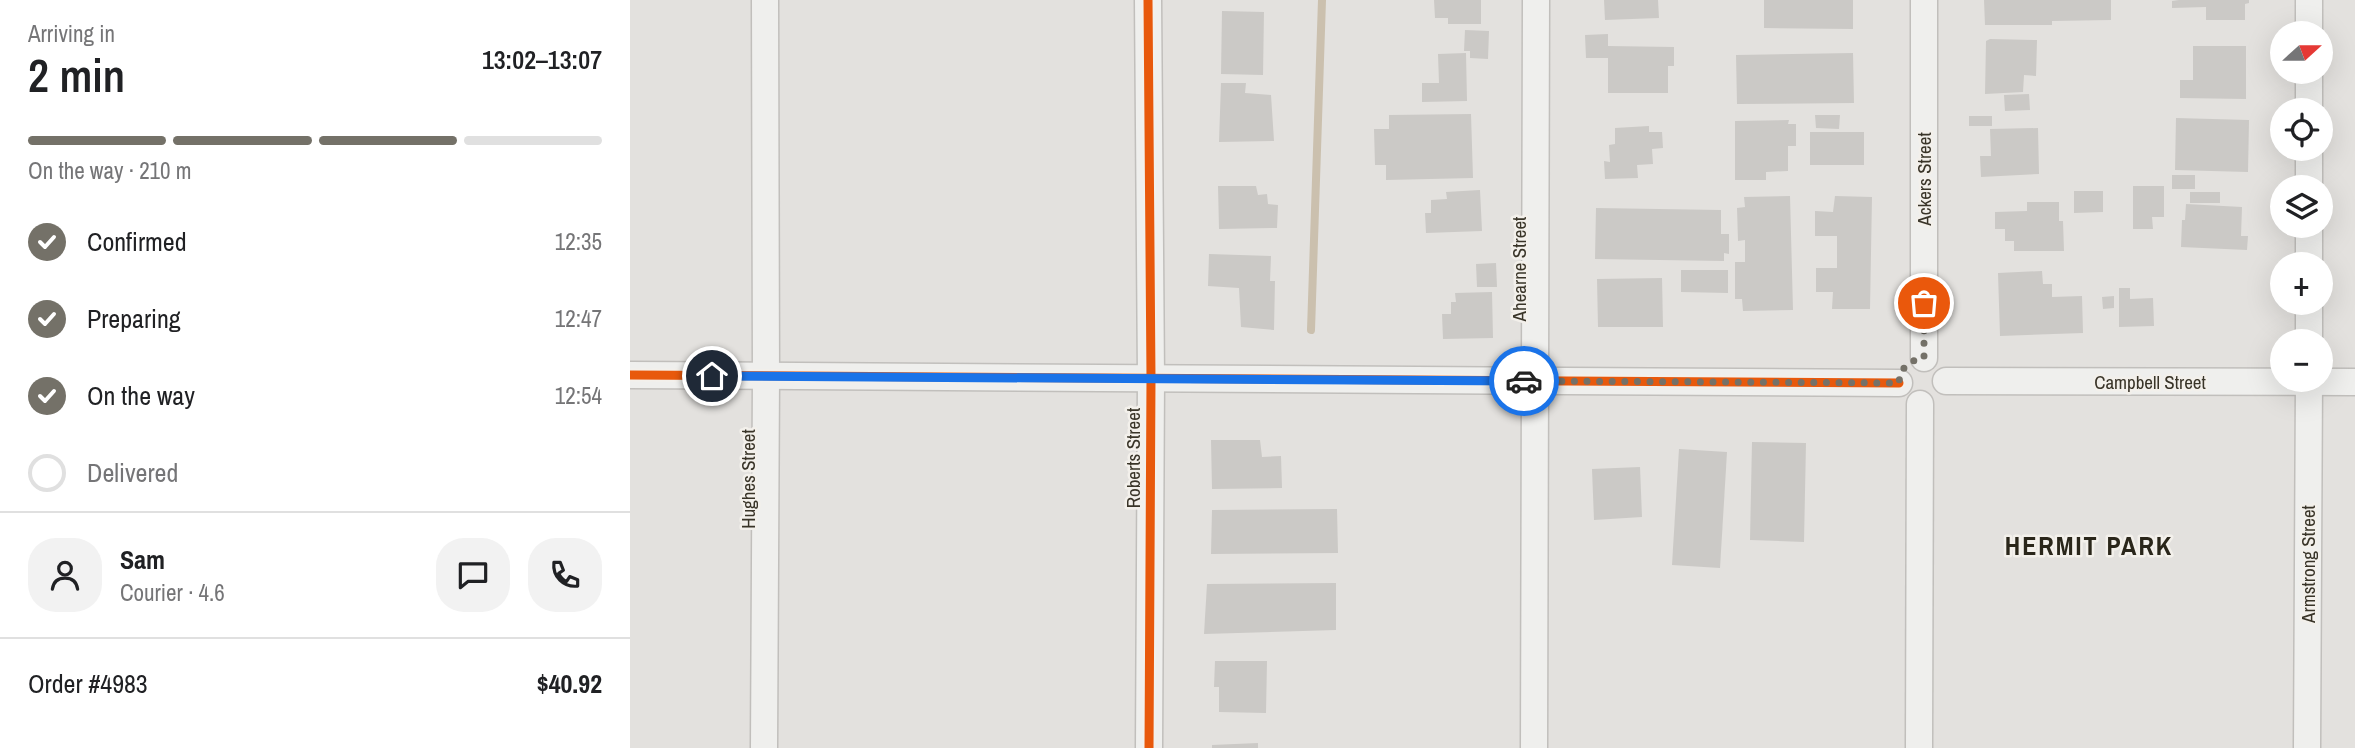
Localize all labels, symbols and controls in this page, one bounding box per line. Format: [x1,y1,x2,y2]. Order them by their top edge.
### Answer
text: Arriving in [28,18,115,49]
north arrow [2270,21,2333,84]
map controls [2270,21,2333,392]
text: 13:02–13:07 [482,42,602,77]
text: 2 min [28,44,125,106]
button: locate [2270,98,2333,161]
street label: Ackers Street [1911,132,1937,227]
text: On the way · 210 m [28,155,192,186]
button: layers [2270,175,2333,238]
street label: Ahearne Street [1506,216,1532,322]
icon: check [28,223,66,261]
text: Confirmed [87,224,187,259]
text: 12:35 [555,226,602,257]
button: + [2270,252,2333,315]
pin [1894,273,1954,333]
icon: bag [1905,284,1943,322]
icon: check [28,300,66,338]
text: Preparing [87,301,181,336]
text: 12:47 [555,303,602,334]
button: − [2270,329,2333,392]
pin [682,346,742,406]
courier [1489,346,1559,416]
icon: home [693,357,731,395]
icon: car [1505,362,1543,400]
street label: Campbell Street [2094,369,2207,395]
icon: check [28,377,66,415]
text: On the way [87,378,195,413]
text: 12:54 [555,380,602,411]
street label: Roberts Street [1120,407,1146,508]
street label: Hughes Street [735,429,761,529]
text: Delivered [87,455,178,490]
street label: Armstrong Street [2295,504,2321,624]
district label: HERMIT PARK [2005,528,2173,563]
button: person [28,538,102,612]
button: chat [436,538,510,612]
button: phone [528,538,602,612]
text: Sam [120,542,165,577]
text: Courier · 4.6 [120,577,225,608]
text: Order #4983 [28,666,148,701]
text: $40.92 [537,666,602,701]

